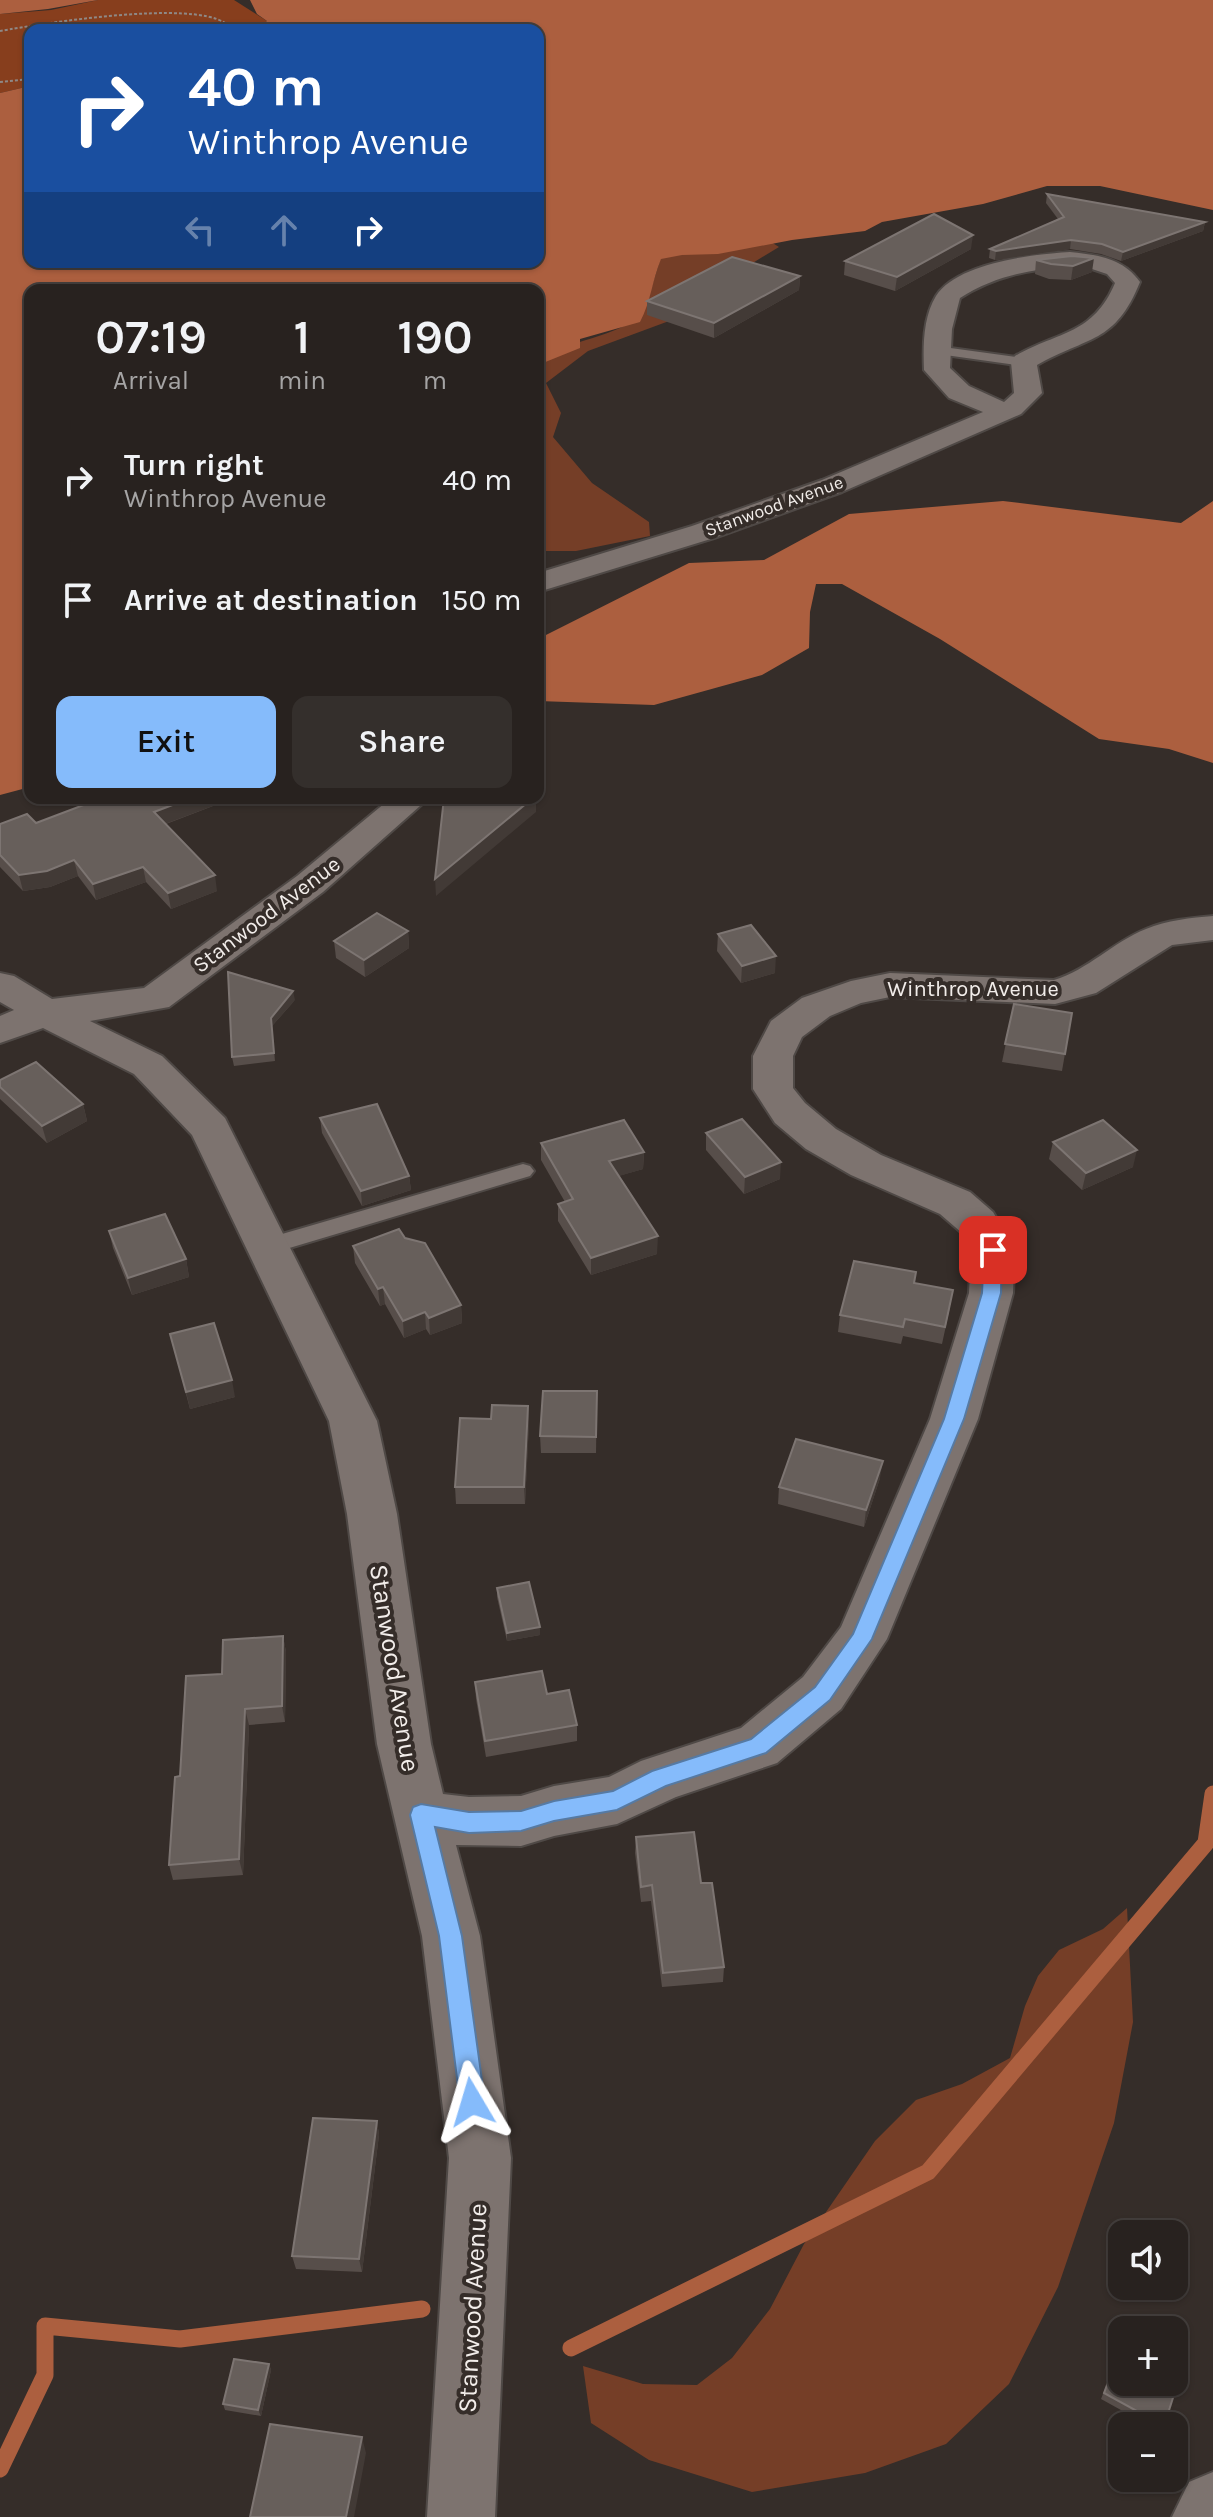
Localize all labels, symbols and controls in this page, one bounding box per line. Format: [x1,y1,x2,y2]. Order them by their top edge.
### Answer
text: 40 m [188,54,324,119]
icon: right [56,56,160,160]
text: Winthrop Avenue [188,121,469,163]
icon: left [178,208,222,252]
icon: ahead [262,208,306,252]
icon: right [346,208,390,252]
text: 07:19 [95,309,207,365]
text: 1 [294,309,310,365]
text: 190 [397,309,473,365]
text: Arrival [113,365,189,396]
text: min [278,365,326,396]
text: m [423,365,447,396]
text: Turn right [124,447,264,483]
icon: right [56,458,100,502]
text: 40 m [442,462,512,498]
street label: Stanwood Avenue [702,471,846,541]
text: Winthrop Avenue [124,483,327,514]
icon: arrive [56,578,100,622]
text: Arrive at destination [124,582,418,618]
text: 150 m [442,582,521,618]
button: Exit [56,696,276,788]
button: Share [292,696,512,788]
street label: Stanwood Avenue [188,851,345,979]
street label: Winthrop Avenue [887,976,1059,1002]
pin [959,1216,1027,1284]
icon: arrive [971,1228,1015,1272]
street label: Stanwood Avenue [363,1562,426,1774]
position arrow [430,2060,514,2144]
street label: Stanwood Avenue [452,2202,493,2414]
map controls [1108,2220,1188,2492]
button: sound [1108,2220,1188,2300]
button: + [1108,2316,1188,2396]
button: − [1108,2412,1188,2492]

